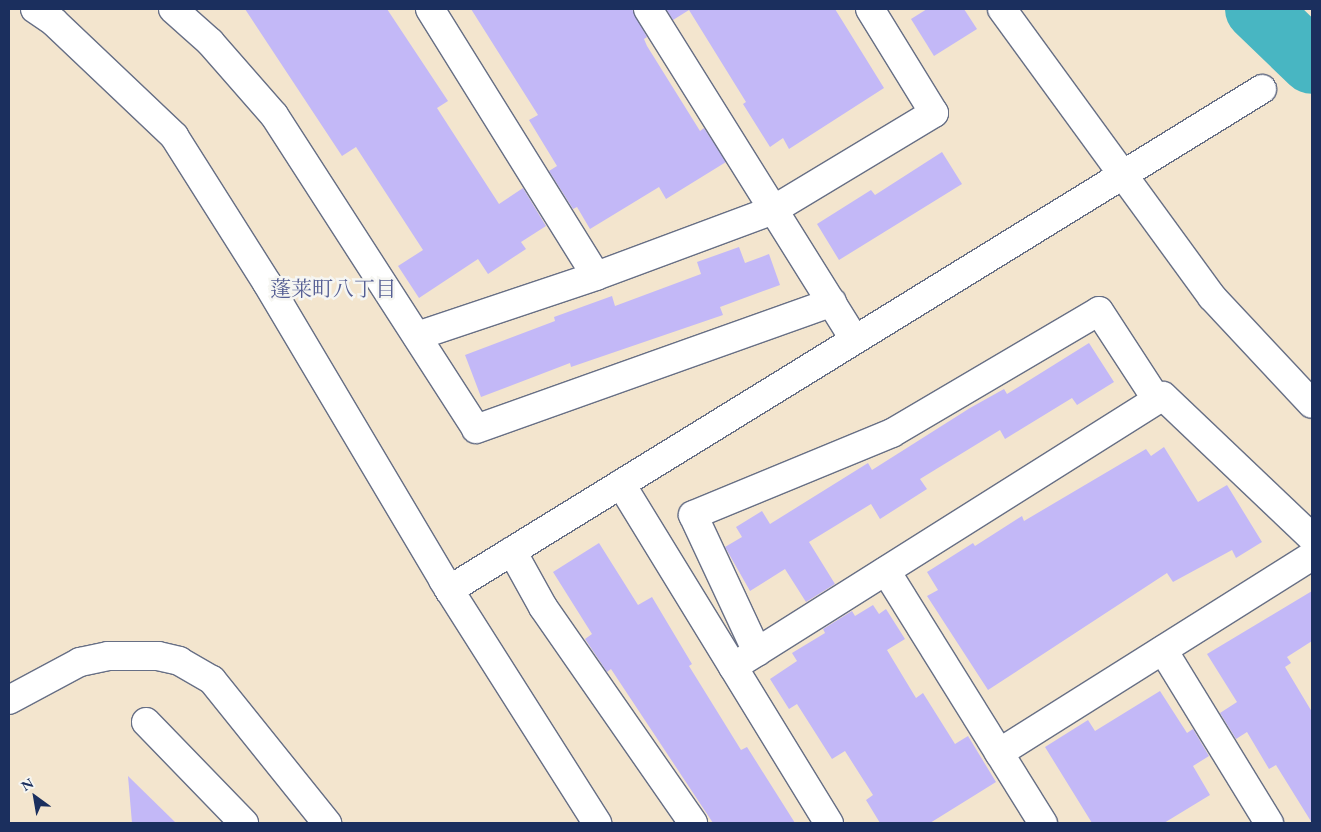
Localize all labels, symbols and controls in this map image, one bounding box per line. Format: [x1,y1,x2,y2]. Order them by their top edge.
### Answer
district label: 蓬莱町八丁目 [270,276,396,302]
north arrow [10,772,60,822]
text: N [17,774,37,795]

